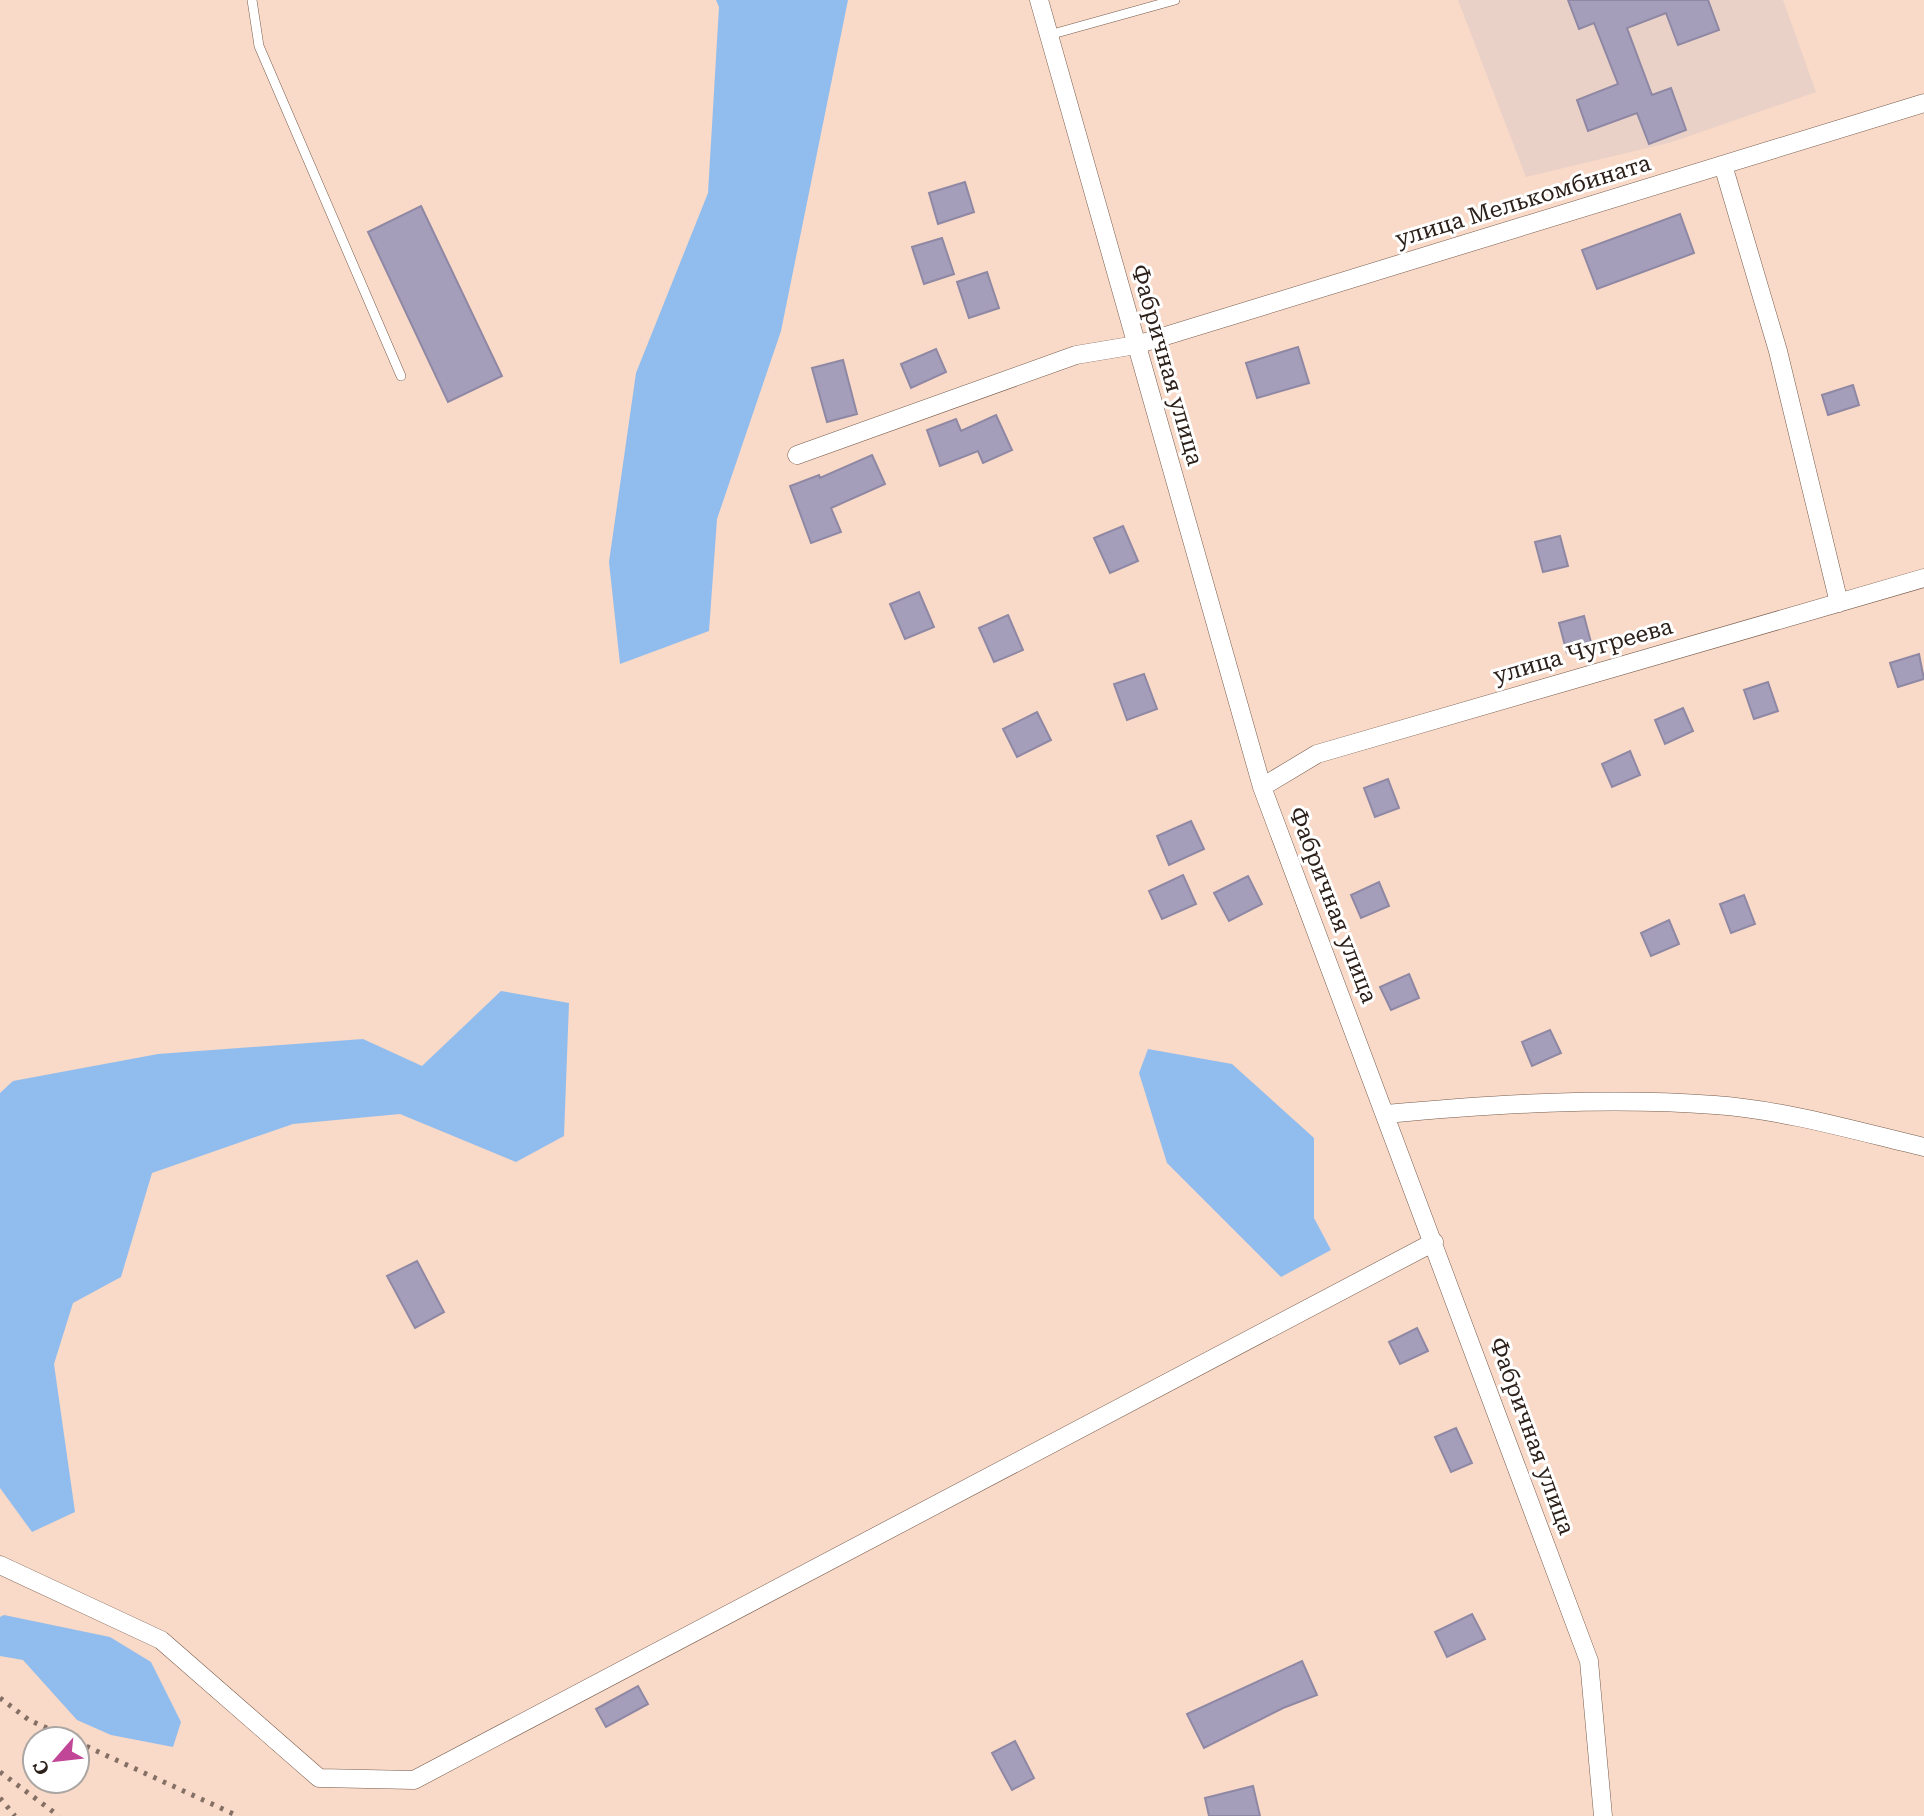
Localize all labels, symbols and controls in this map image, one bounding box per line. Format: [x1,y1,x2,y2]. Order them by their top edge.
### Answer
street label: улица Мелькомбината [1392,149,1654,253]
street label: Фабричная улица [1125,261,1209,469]
street label: улица Чугреева [1490,612,1676,689]
street label: Фабричная улица [1283,803,1383,1007]
street label: Фабричная улица [1484,1334,1580,1539]
north arrow [21,1725,91,1795]
text: С [28,1756,55,1779]

